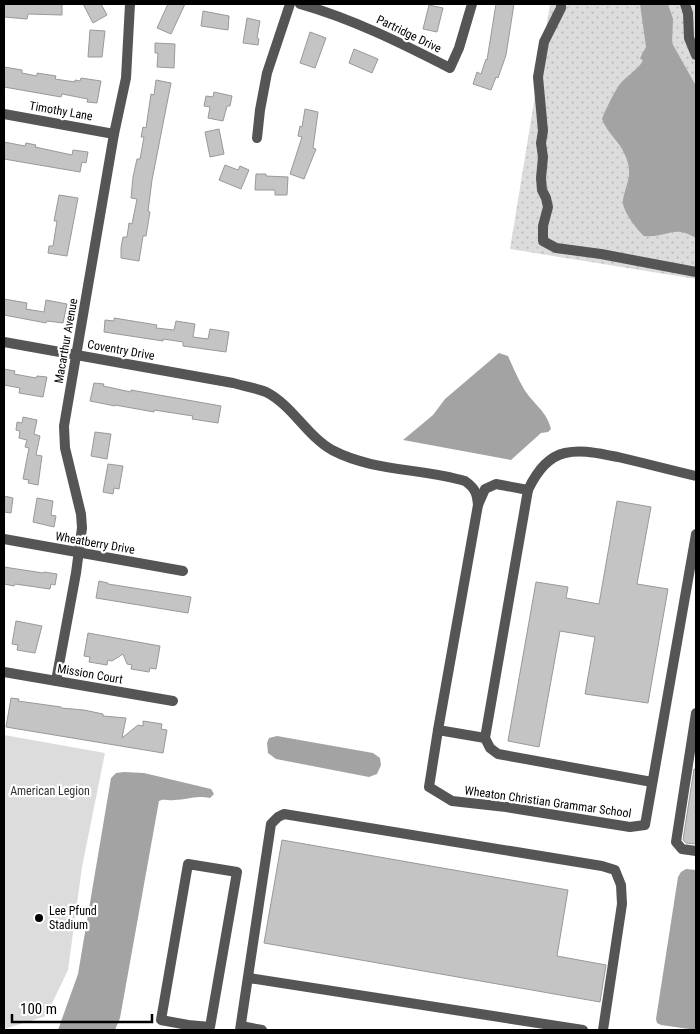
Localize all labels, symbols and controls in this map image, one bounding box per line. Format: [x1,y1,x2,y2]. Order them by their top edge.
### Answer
street label: Partridge Drive [374,12,444,56]
street label: Timothy Lane [28,99,94,124]
street label: Macarthur Avenue [52,297,80,385]
street label: Coventry Drive [86,337,156,363]
street label: Wheatberry Drive [54,529,136,557]
street label: Mission Court [56,661,124,687]
street label: Wheaton Christian Grammar School [464,783,632,821]
park label: American Legion [10,784,90,798]
place label: Lee Pfund Stadium [49,904,97,932]
marker: Lee Pfund Stadium [33,912,45,924]
scale bar [12,992,152,1024]
text: 100 m [20,1000,57,1018]

